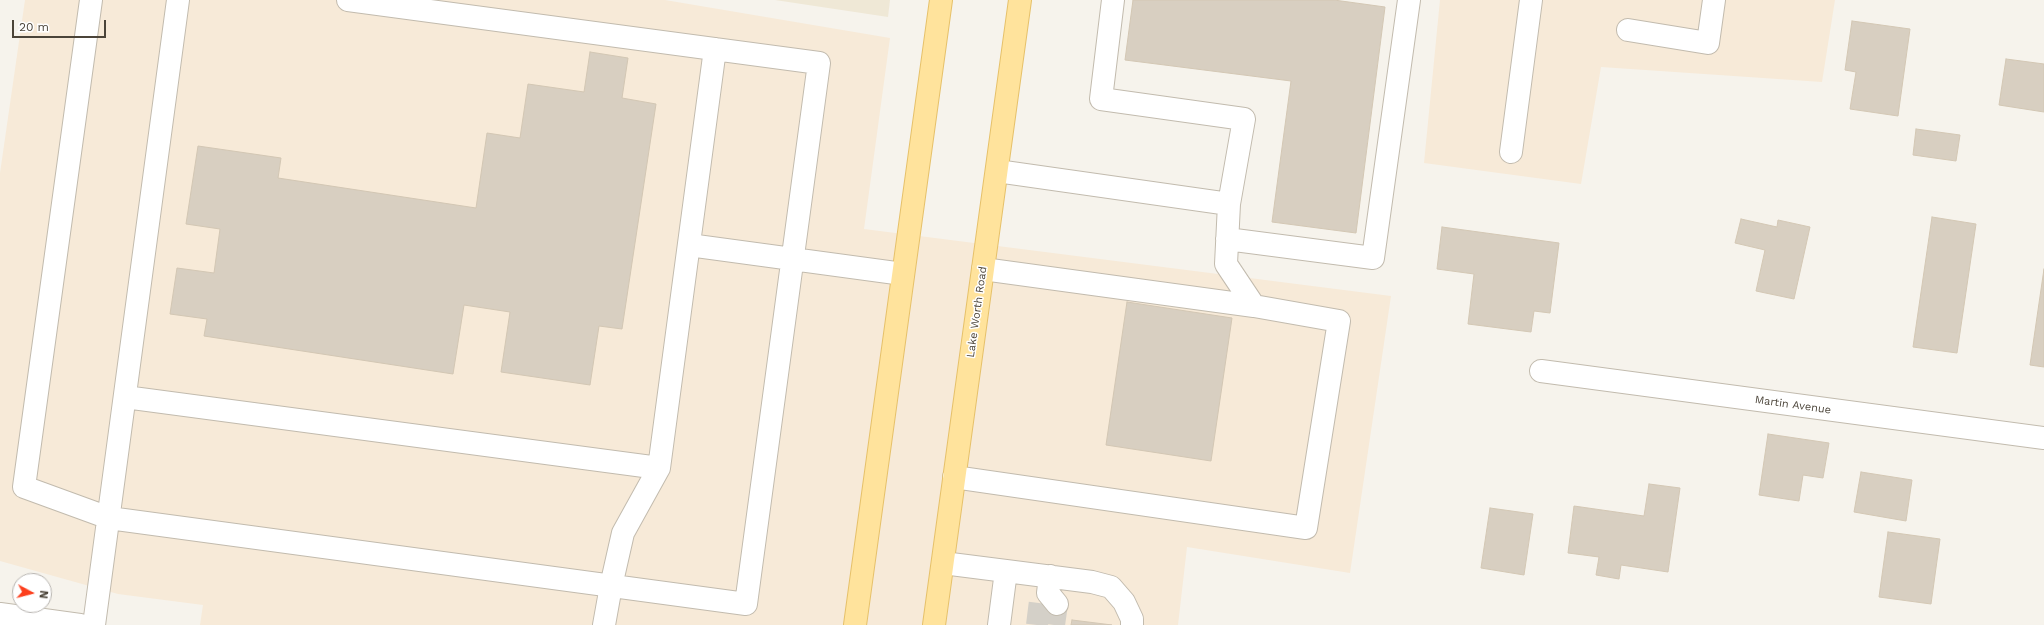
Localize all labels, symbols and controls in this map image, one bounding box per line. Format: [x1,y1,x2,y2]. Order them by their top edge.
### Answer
scale bar [14,12,108,38]
text: 20 m [19,20,49,34]
street label: Lake Worth Road [964,266,990,358]
street label: Martin Avenue [1754,393,1832,417]
north arrow [12,573,52,613]
text: N [36,590,50,599]

